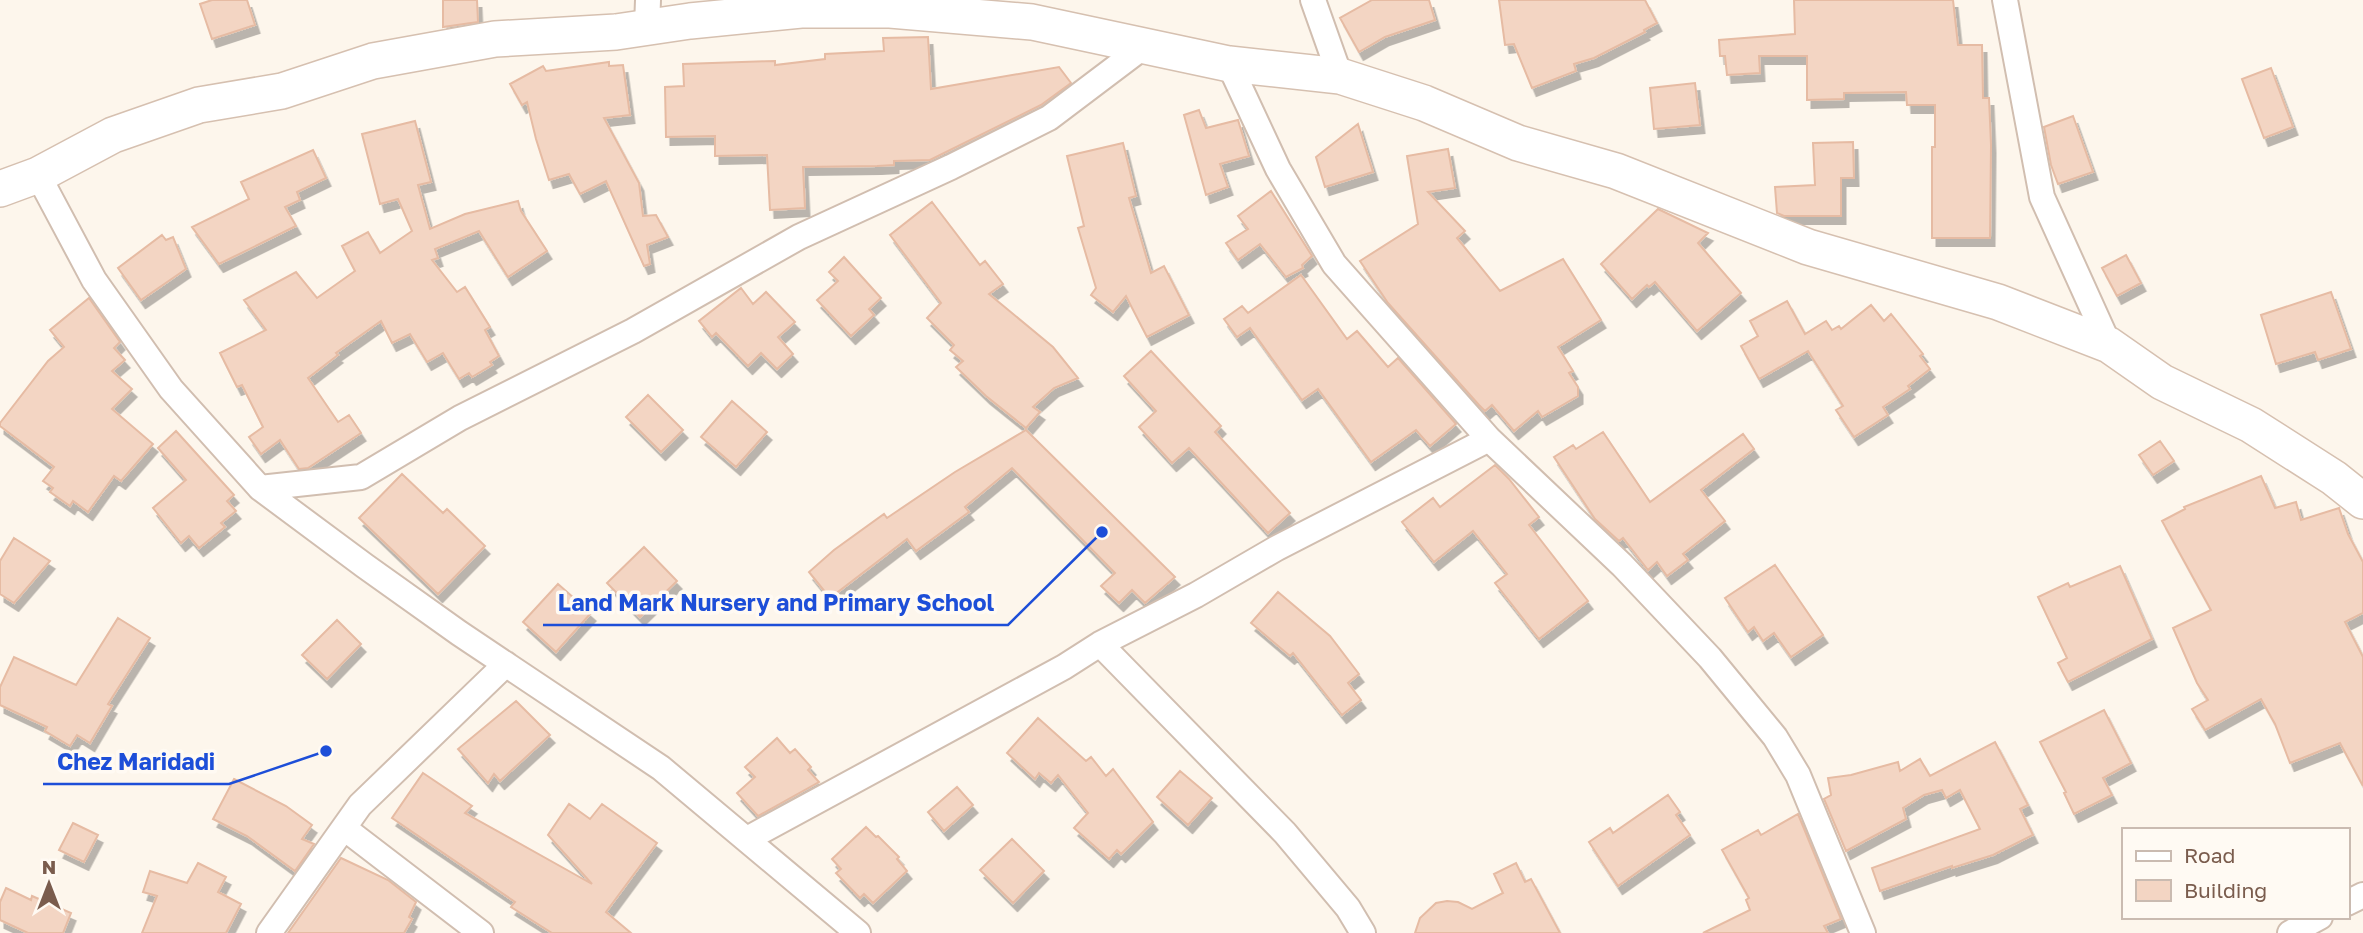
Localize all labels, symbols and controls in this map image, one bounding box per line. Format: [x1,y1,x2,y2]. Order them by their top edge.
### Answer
callout: Land Mark Nursery and Primary School [543,581,1008,625]
text: Land Mark Nursery and Primary School [558,588,994,616]
callout: Chez Maridadi [43,740,229,784]
text: Chez Maridadi [57,747,215,775]
legend [2122,828,2349,919]
text: Road [2184,842,2235,868]
north arrow [14,849,84,919]
text: N [42,855,56,878]
text: Building [2184,877,2267,903]

